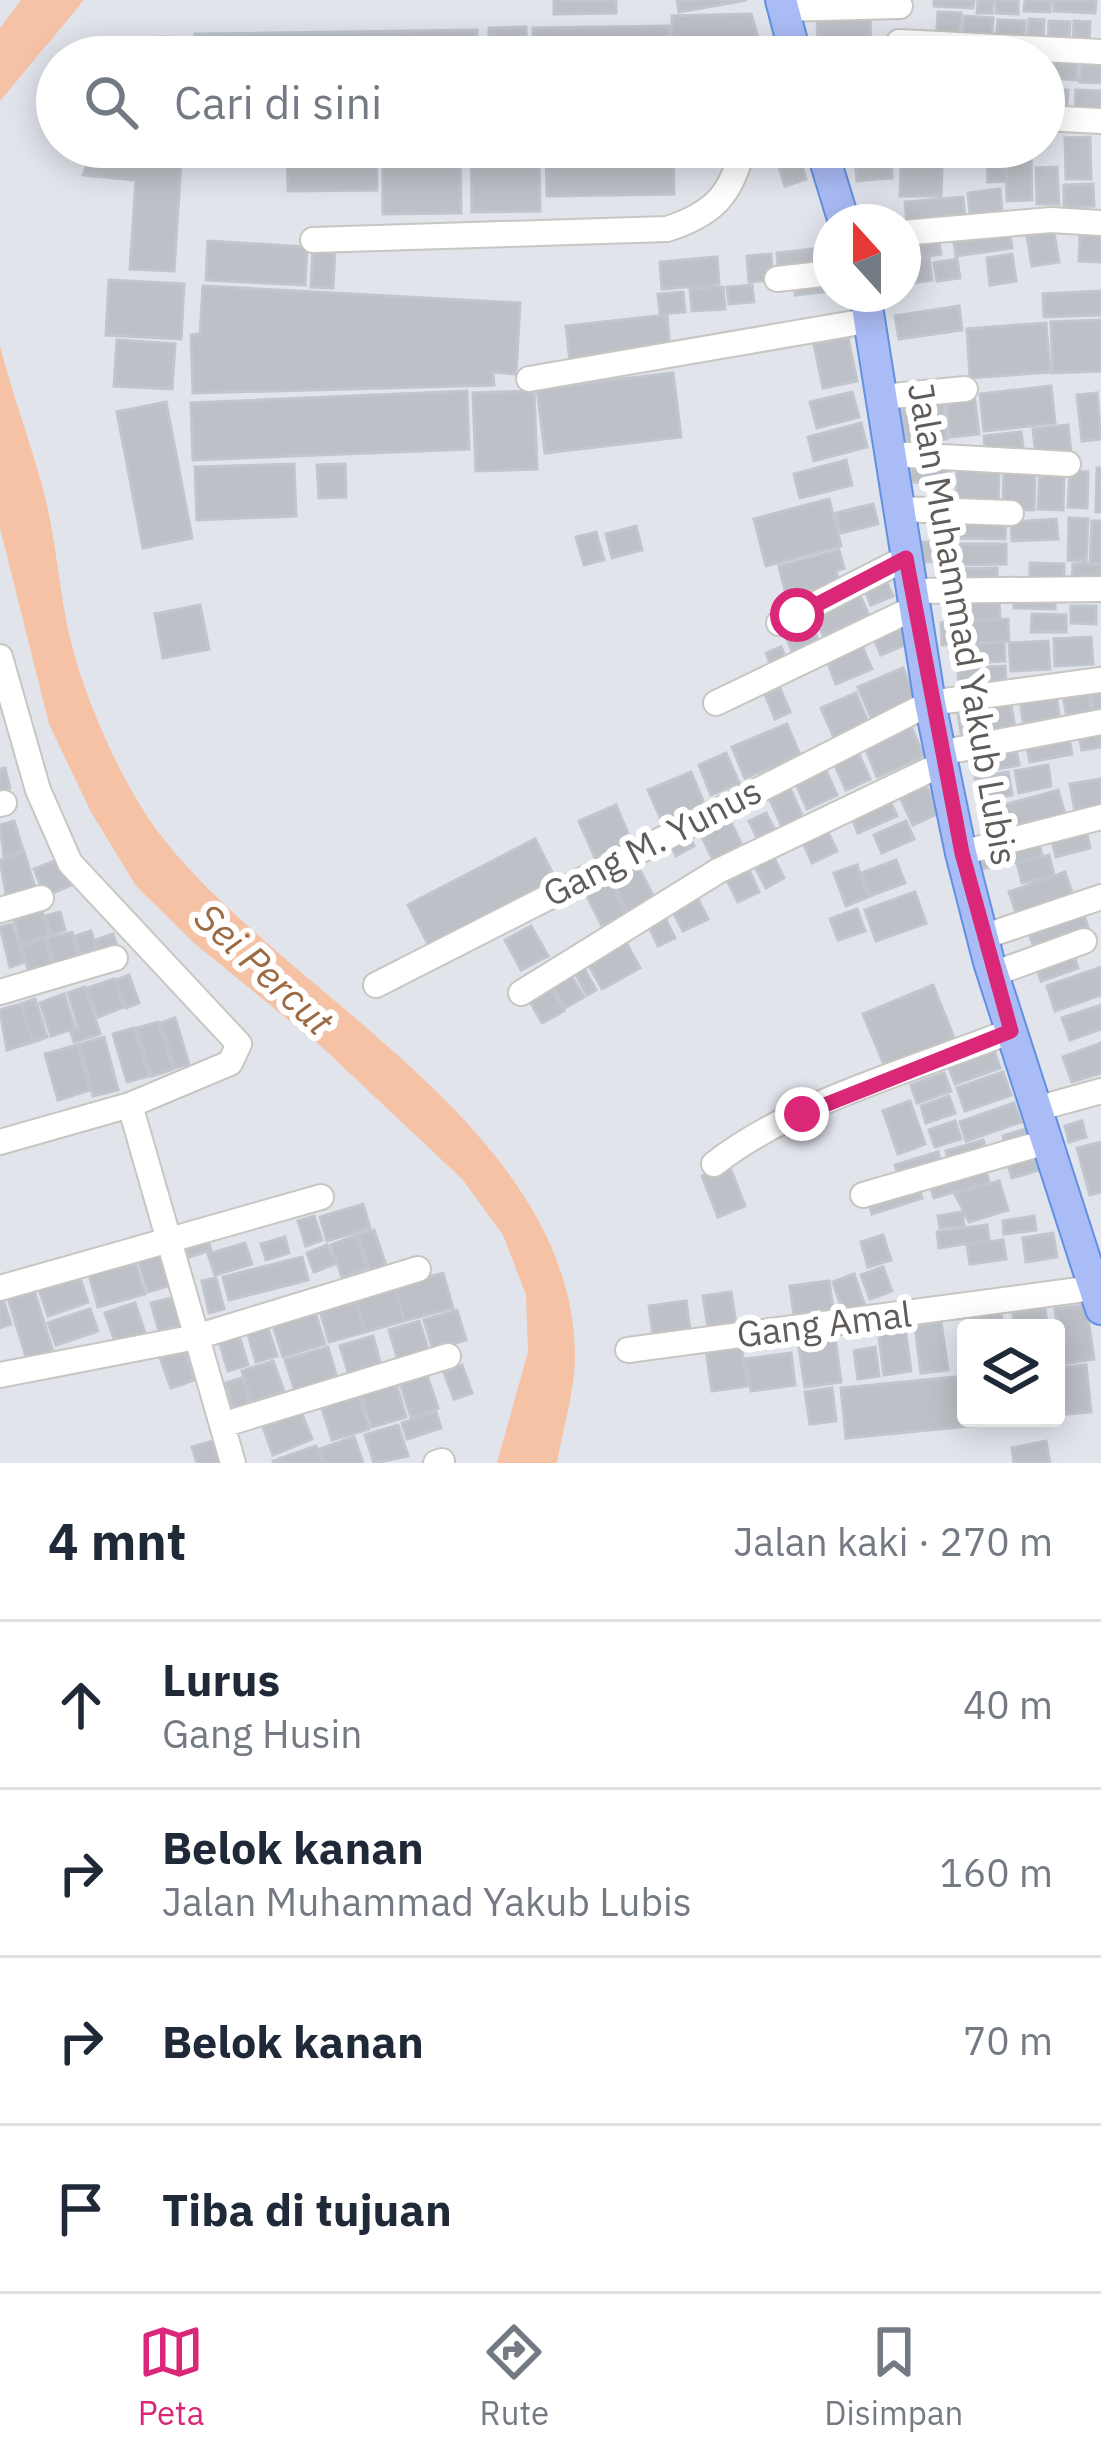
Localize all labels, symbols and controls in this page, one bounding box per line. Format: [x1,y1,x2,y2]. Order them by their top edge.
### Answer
search box [36,36,1065,168]
icon: search [78,69,144,135]
text: Cari di sini [174,73,382,131]
north arrow [813,204,921,312]
street label: Jalan Muhammad Yakub Lubis [898,379,1029,869]
route start [770,588,824,642]
street label: Gang M. Yunus [535,766,769,917]
water label: Sei Percut [184,891,346,1047]
route end [775,1087,829,1141]
street label: Gang Amal [734,1289,914,1358]
map controls [957,1319,1065,1427]
button: layers [957,1319,1065,1427]
text: 4 mnt [48,1508,186,1574]
text: Jalan kaki · 270 m [733,1516,1053,1567]
text: Lurus [162,1650,280,1708]
icon: ahead [48,1672,114,1738]
text: 40 m [963,1679,1053,1730]
text: Gang Husin [162,1708,363,1759]
text: Belok kanan [162,1818,424,1876]
icon: right [48,1840,114,1906]
text: 160 m [940,1847,1053,1898]
text: Jalan Muhammad Yakub Lubis [162,1876,692,1927]
icon: right [48,2008,114,2074]
text: Belok kanan [162,2012,424,2070]
text: 70 m [963,2015,1053,2066]
icon: arrive [48,2176,114,2242]
text: Tiba di tujuan [162,2180,452,2238]
tab: Peta [138,2319,204,2434]
tab: Rute [480,2319,549,2434]
tab: Disimpan [824,2319,963,2434]

